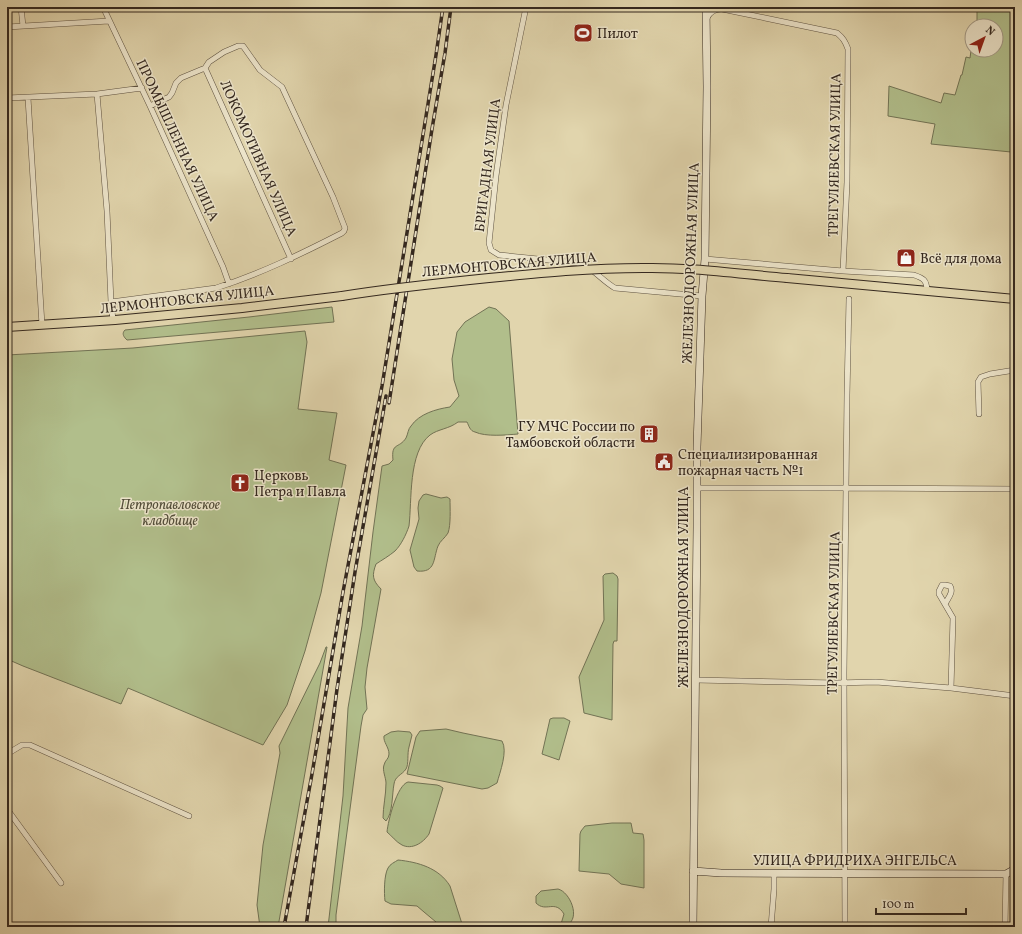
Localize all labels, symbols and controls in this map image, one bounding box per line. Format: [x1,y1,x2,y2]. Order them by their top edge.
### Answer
north arrow [964,18,1004,58]
sports icon: Пилот [572,22,594,44]
text: N [982,23,998,40]
place label: Пилот [597,25,638,44]
street label: ПРОМЫШЛЕННАЯ УЛИЦА [131,56,223,225]
street label: ТРЕГУЛЯЕВСКАЯ УЛИЦА [825,73,846,237]
street label: ЛОКОМОТИВНАЯ УЛИЦА [214,77,301,240]
street label: БРИГАДНАЯ УЛИЦА [471,97,506,233]
street label: ЖЕЛЕЗНОДОРОЖНАЯ УЛИЦА [678,162,705,364]
shop icon: Всё для дома [895,247,917,269]
street label: ЛЕРМОНТОВСКАЯ УЛИЦА [421,248,597,283]
place label: Всё для дома [920,250,1002,269]
street label: ЛЕРМОНТОВСКАЯ УЛИЦА [99,282,275,319]
place label: ГУ МЧС России по Тамбовской области [506,418,635,453]
building icon: ГУ МЧС России по Тамбовской области [638,423,660,445]
place label: Специализированная пожарная часть №1 [678,446,818,481]
public building icon: Специализированная пожарная часть №1 [653,451,675,473]
place label: Церковь Петра и Павла [254,467,346,502]
church icon: Церковь Петра и Павла [229,472,251,494]
street label: ЖЕЛЕЗНОДОРОЖНАЯ УЛИЦА [675,486,694,688]
park label: Петропавловское кладбище [120,496,220,531]
street label: ТРЕГУЛЯЕВСКАЯ УЛИЦА [824,531,845,695]
street label: УЛИЦА ФРИДРИХА ЭНГЕЛЬСА [753,852,957,871]
scale bar [876,890,966,916]
text: 100 m [882,897,915,913]

